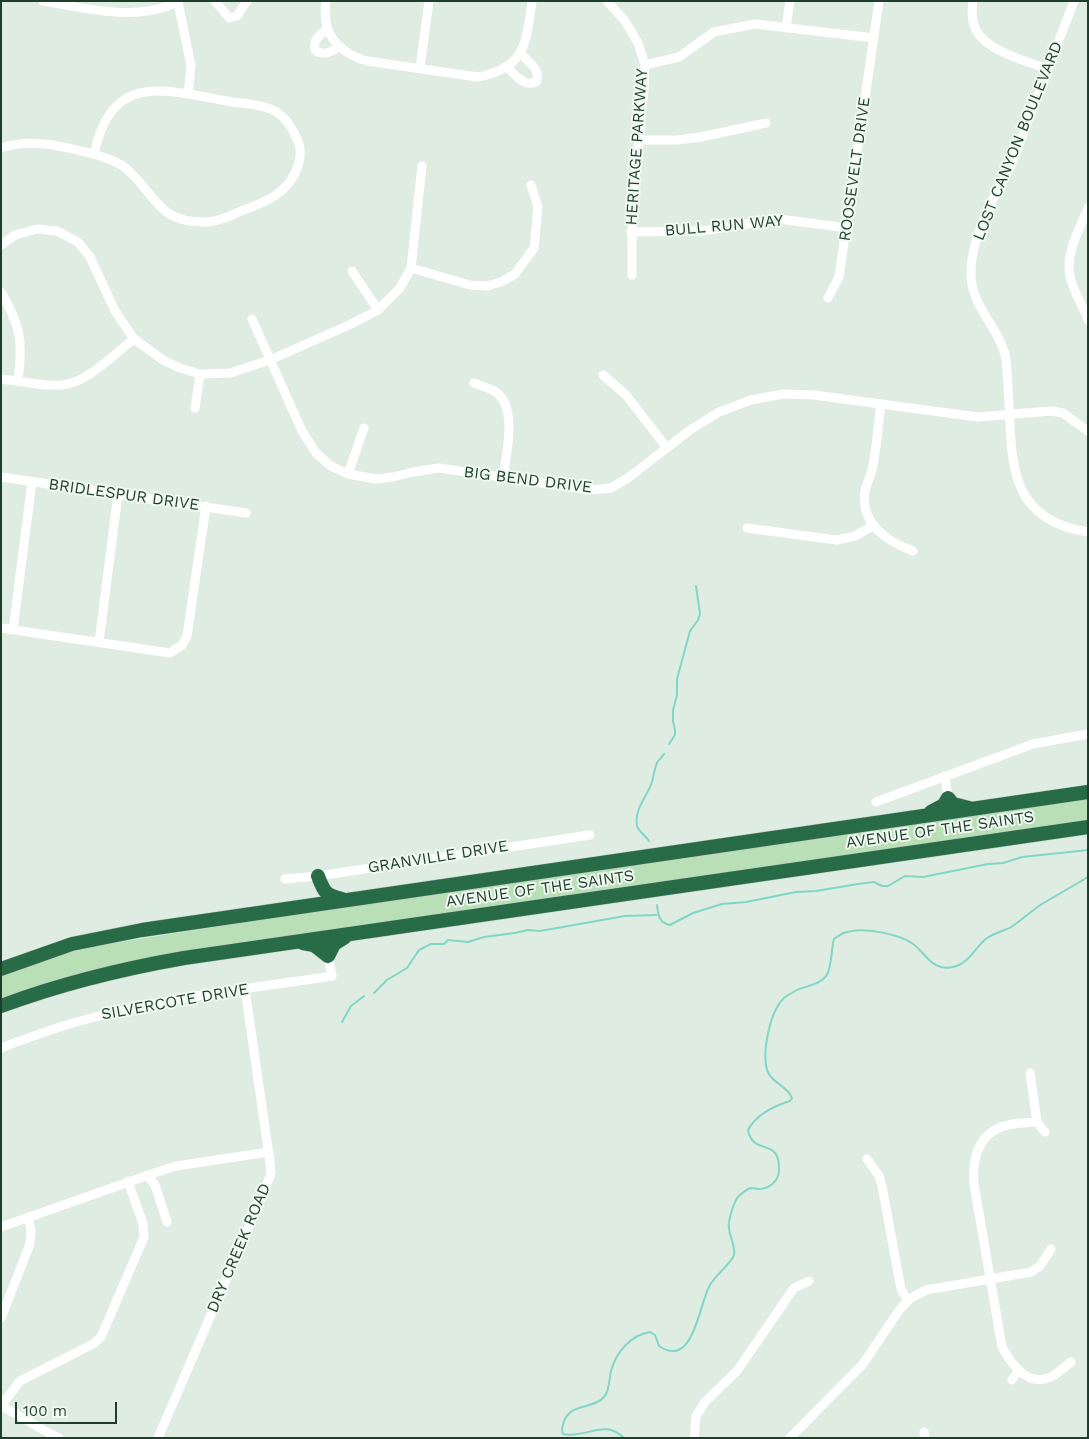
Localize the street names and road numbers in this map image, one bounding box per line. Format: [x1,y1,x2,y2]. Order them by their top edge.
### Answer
street label: LOST CANYON BOULEVARD [969,39,1067,243]
street label: HERITAGE PARKWAY [622,68,652,226]
street label: ROOSEVELT DRIVE [835,96,875,242]
street label: BULL RUN WAY [664,211,784,241]
street label: BIG BEND DRIVE [463,463,593,497]
street label: BRIDLESPUR DRIVE [47,475,201,515]
street label: AVENUE OF THE SAINTS [845,807,1035,853]
street label: GRANVILLE DRIVE [366,836,510,878]
street label: AVENUE OF THE SAINTS [445,866,635,912]
street label: SILVERCOTE DRIVE [100,980,250,1024]
street label: DRY CREEK ROAD [203,1180,275,1316]

